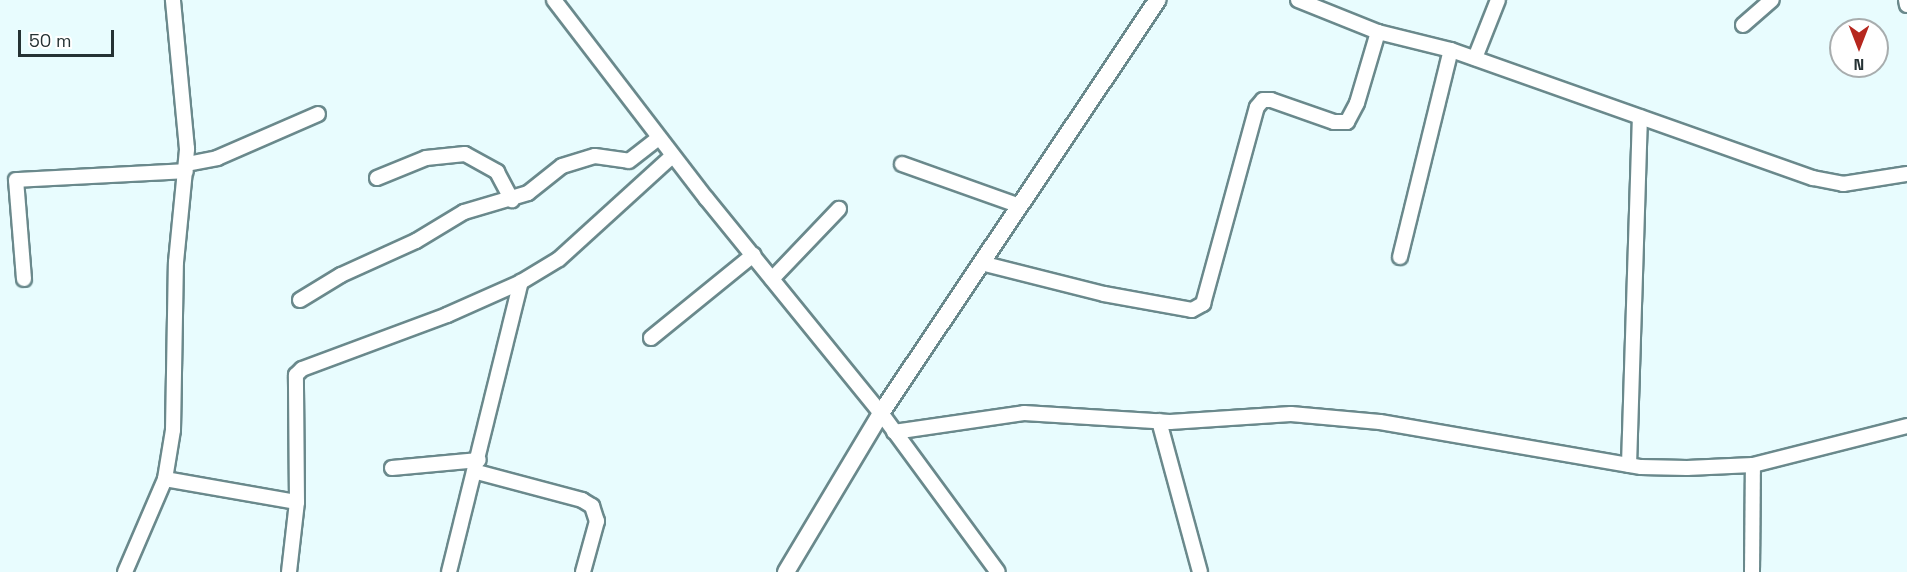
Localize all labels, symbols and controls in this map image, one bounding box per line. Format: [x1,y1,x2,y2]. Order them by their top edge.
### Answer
scale bar [21,18,117,56]
north arrow [1829,18,1889,78]
text: 50 m [29,29,71,52]
text: N [1854,54,1864,75]

